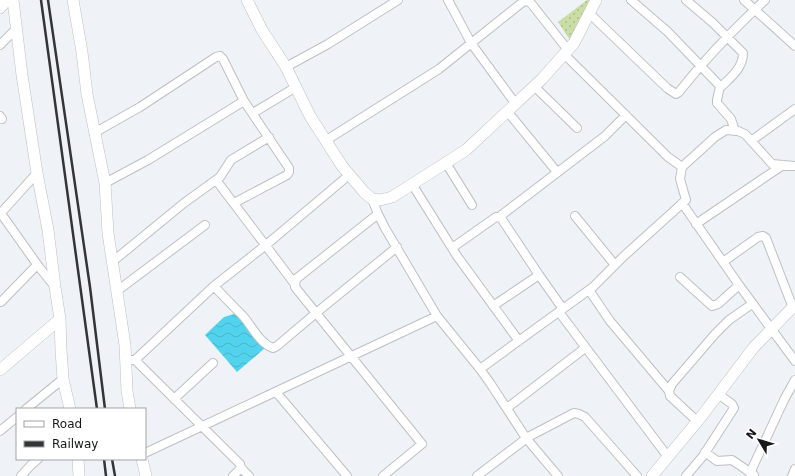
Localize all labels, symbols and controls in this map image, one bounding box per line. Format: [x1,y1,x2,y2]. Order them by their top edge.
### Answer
legend [16,408,146,460]
text: Road [52,417,82,431]
north arrow [739,420,779,460]
text: N [744,427,759,442]
text: Railway [52,437,98,451]

